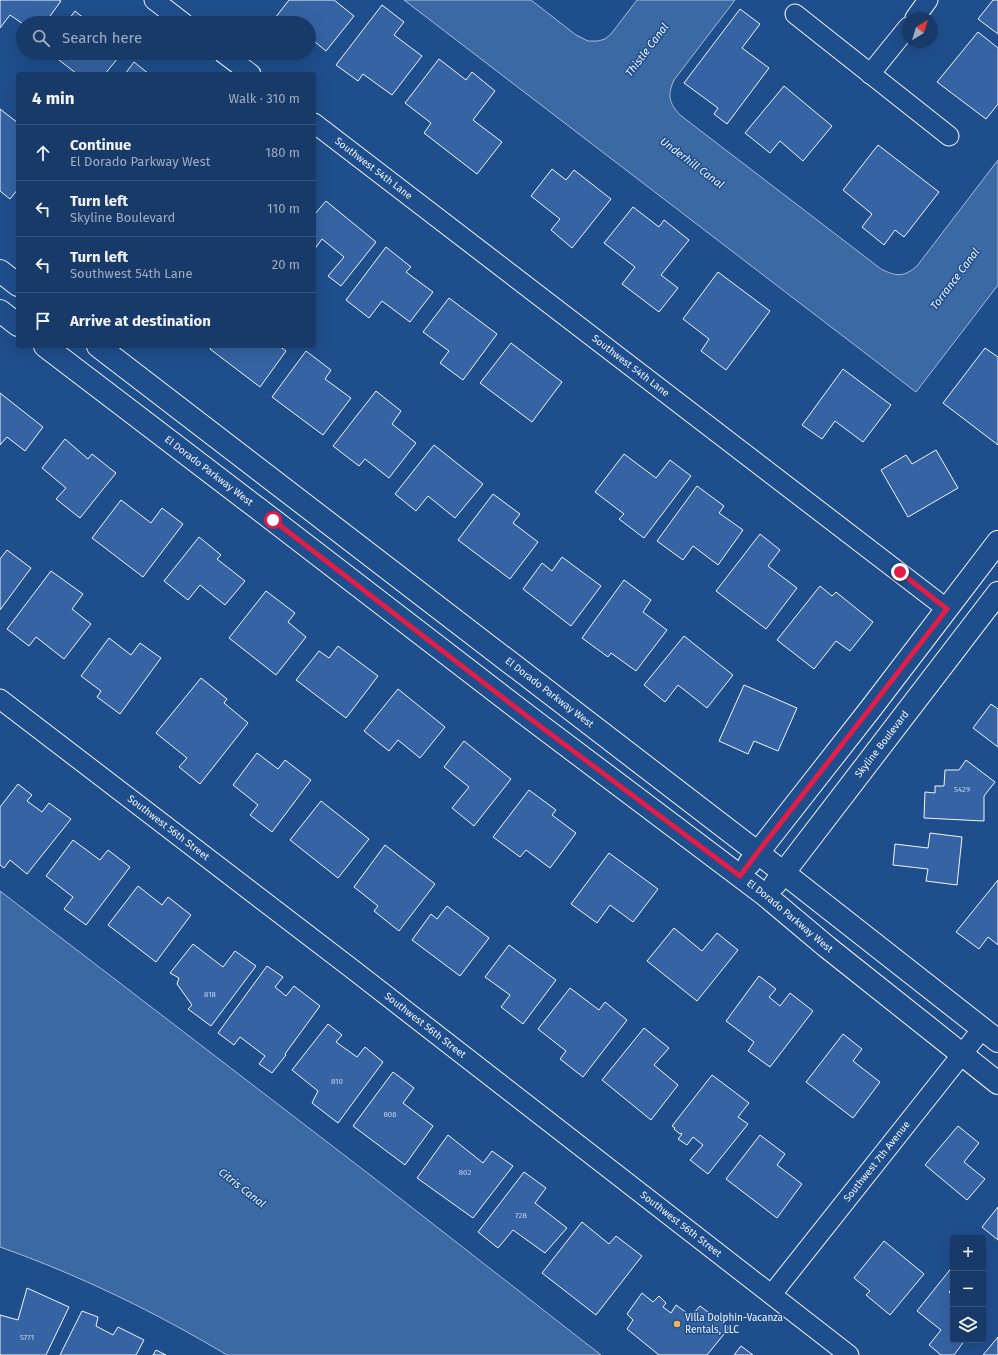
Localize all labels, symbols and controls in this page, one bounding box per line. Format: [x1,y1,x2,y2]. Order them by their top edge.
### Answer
north arrow [902,12,938,48]
search box [16,16,316,60]
water label: Thistle Canal [623,21,671,79]
icon: search [30,27,52,49]
text: Search here [62,29,142,47]
text: 4 min [32,88,75,109]
text: Walk · 310 m [229,91,300,106]
street label: Southwest 54th Lane [332,135,415,202]
water label: Underhill Canal [658,135,726,191]
text: Continue [70,136,131,154]
icon: ahead [32,142,54,164]
text: 180 m [265,145,300,160]
text: El Dorado Parkway West [70,154,210,169]
text: Turn left [70,192,128,210]
icon: left [32,198,54,220]
text: 110 m [267,201,300,216]
text: Skyline Boulevard [70,210,175,225]
water label: Torrance Canal [928,246,982,312]
text: Turn left [70,248,128,266]
icon: left [32,254,54,276]
text: 20 m [272,257,300,272]
text: Southwest 54th Lane [70,266,192,281]
icon: arrive [32,310,54,332]
text: Arrive at destination [70,312,211,330]
street label: Southwest 54th Lane [589,332,672,399]
street label: El Dorado Parkway West [162,433,256,509]
route start [264,511,282,529]
route end [891,563,909,581]
street label: El Dorado Parkway West [503,655,596,731]
street label: Skyline Boulevard [853,708,911,780]
house number: 5429 [954,785,970,794]
street label: Southwest 56th Street [125,793,212,863]
street label: El Dorado Parkway West [744,877,836,956]
house number: 818 [204,990,217,999]
street label: Southwest 56th Street [382,990,468,1061]
house number: 810 [331,1077,344,1086]
house number: 806 [383,1110,397,1119]
street label: Southwest 7th Avenue [841,1119,913,1204]
water label: Citris Canal [216,1166,268,1210]
house number: 802 [459,1168,471,1177]
street label: Southwest 56th Street [638,1189,724,1260]
house number: 728 [515,1211,527,1220]
map controls [950,1235,986,1343]
button: + [950,1235,986,1271]
button: − [950,1271,986,1307]
button: layers [950,1307,986,1343]
place label: Villa Dolphin-Vacanza Rentals, LLC [685,1312,783,1336]
marker: Villa Dolphin-Vacanza Rentals, LLC [672,1319,682,1329]
house number: 5771 [20,1333,34,1342]

